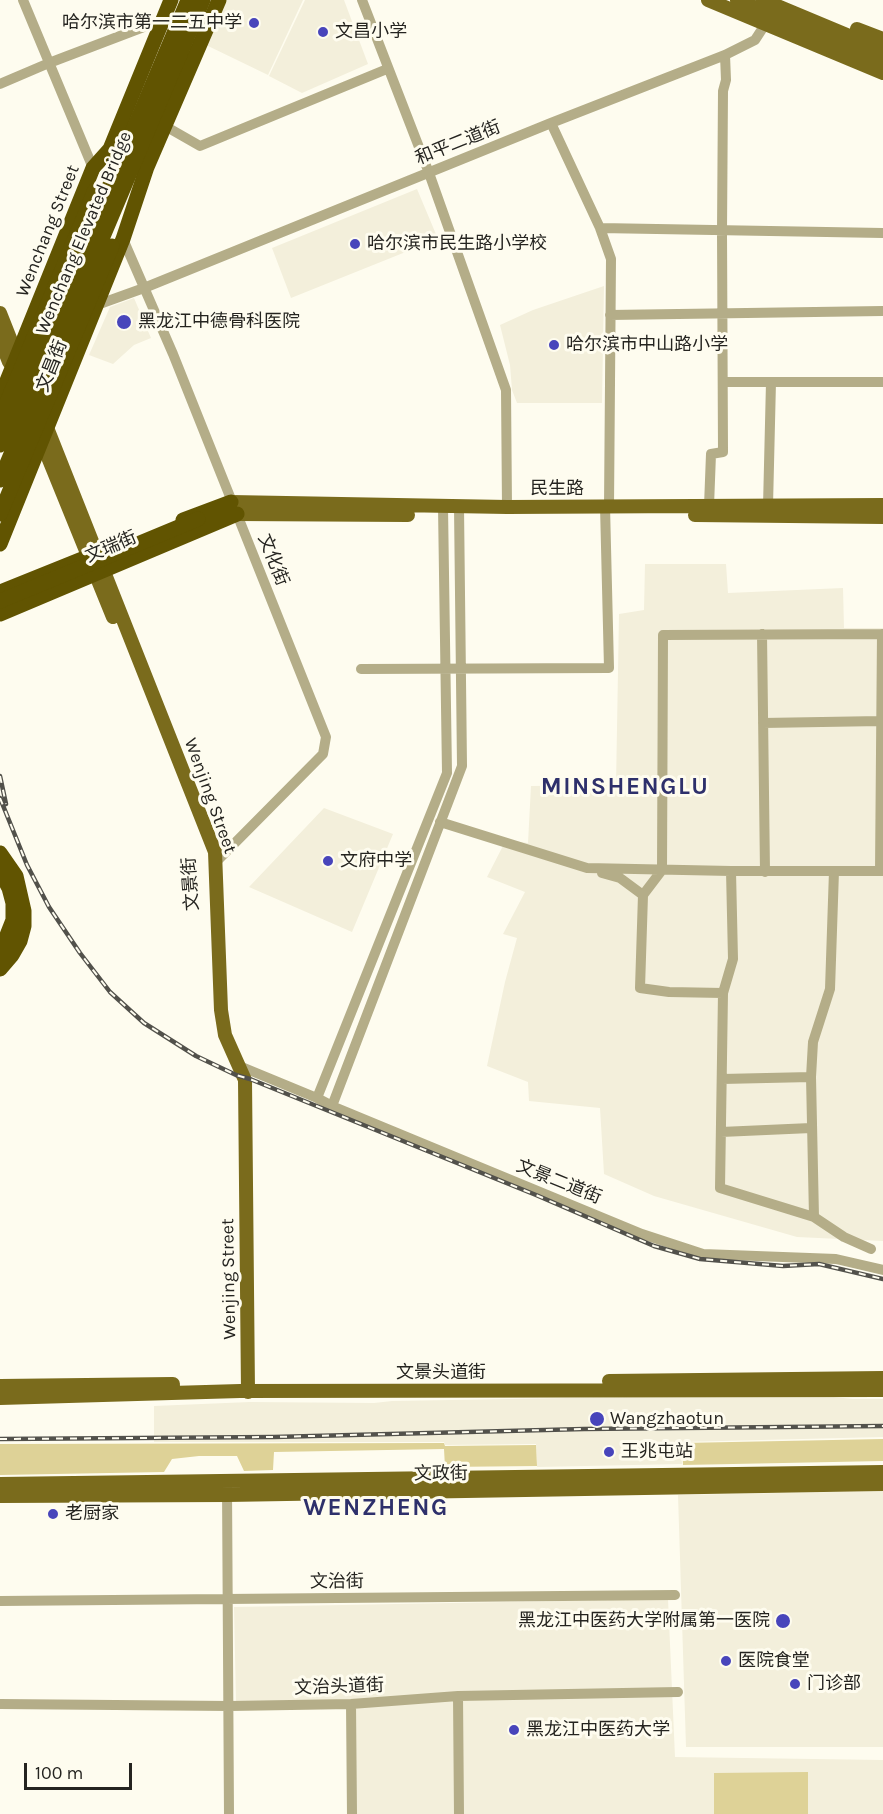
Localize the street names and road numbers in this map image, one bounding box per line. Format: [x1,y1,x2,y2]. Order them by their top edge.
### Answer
street label: 和平二道街 [412,116,504,170]
street label: Wenchang Elevated Bridge [31,128,137,338]
street label: Wenchang Street [12,162,84,300]
street label: 文昌街 [32,337,72,395]
street label: 民生路 [530,478,584,500]
street label: 文瑞街 [82,527,140,567]
street label: 文化街 [253,531,293,589]
street label: Wenjing Street [179,735,241,857]
street label: 文景街 [178,856,204,912]
street label: 文景二道街 [513,1155,605,1209]
street label: Wenjing Street [217,1218,241,1340]
street label: 文景头道街 [396,1362,486,1384]
street label: 文政街 [414,1463,468,1485]
street label: 文治街 [310,1571,364,1593]
street label: 文治头道街 [294,1675,384,1699]

